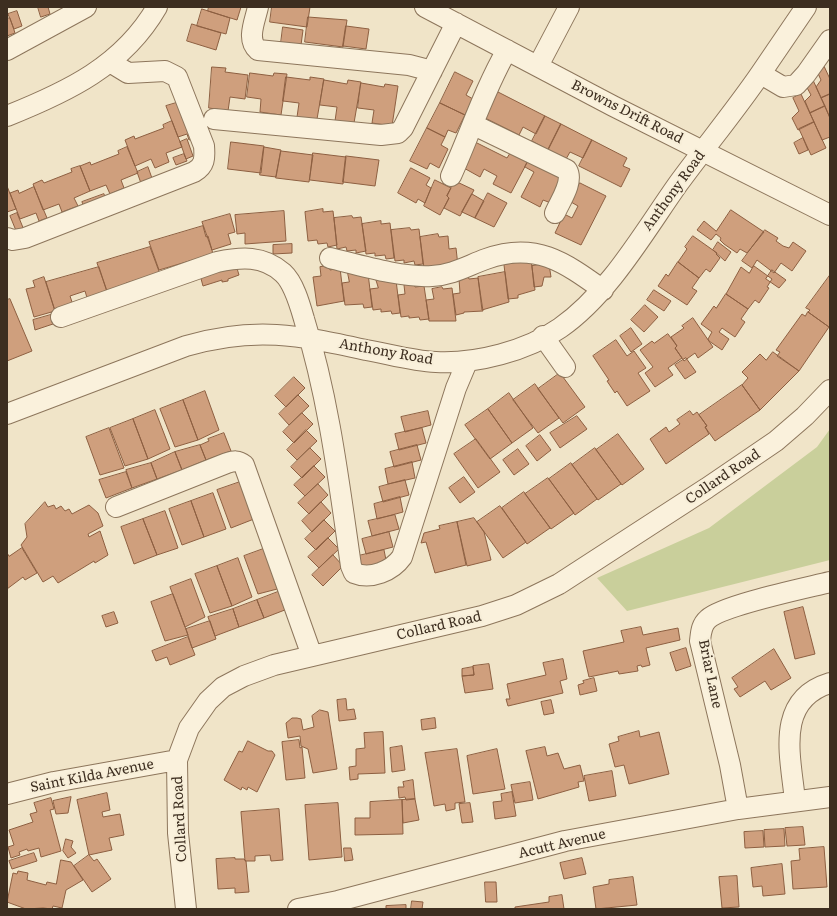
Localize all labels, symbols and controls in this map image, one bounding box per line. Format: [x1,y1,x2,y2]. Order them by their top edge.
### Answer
street label: Browns Drift Road [568,77,686,147]
street label: Anthony Road [639,148,709,234]
street label: Anthony Road [338,335,434,369]
street label: Collard Road [682,446,764,508]
street label: Collard Road [395,608,483,644]
street label: Briar Lane [694,638,726,710]
street label: Saint Kilda Avenue [29,756,155,796]
street label: Collard Road [169,775,191,863]
street label: Acutt Avenue [517,826,607,862]

